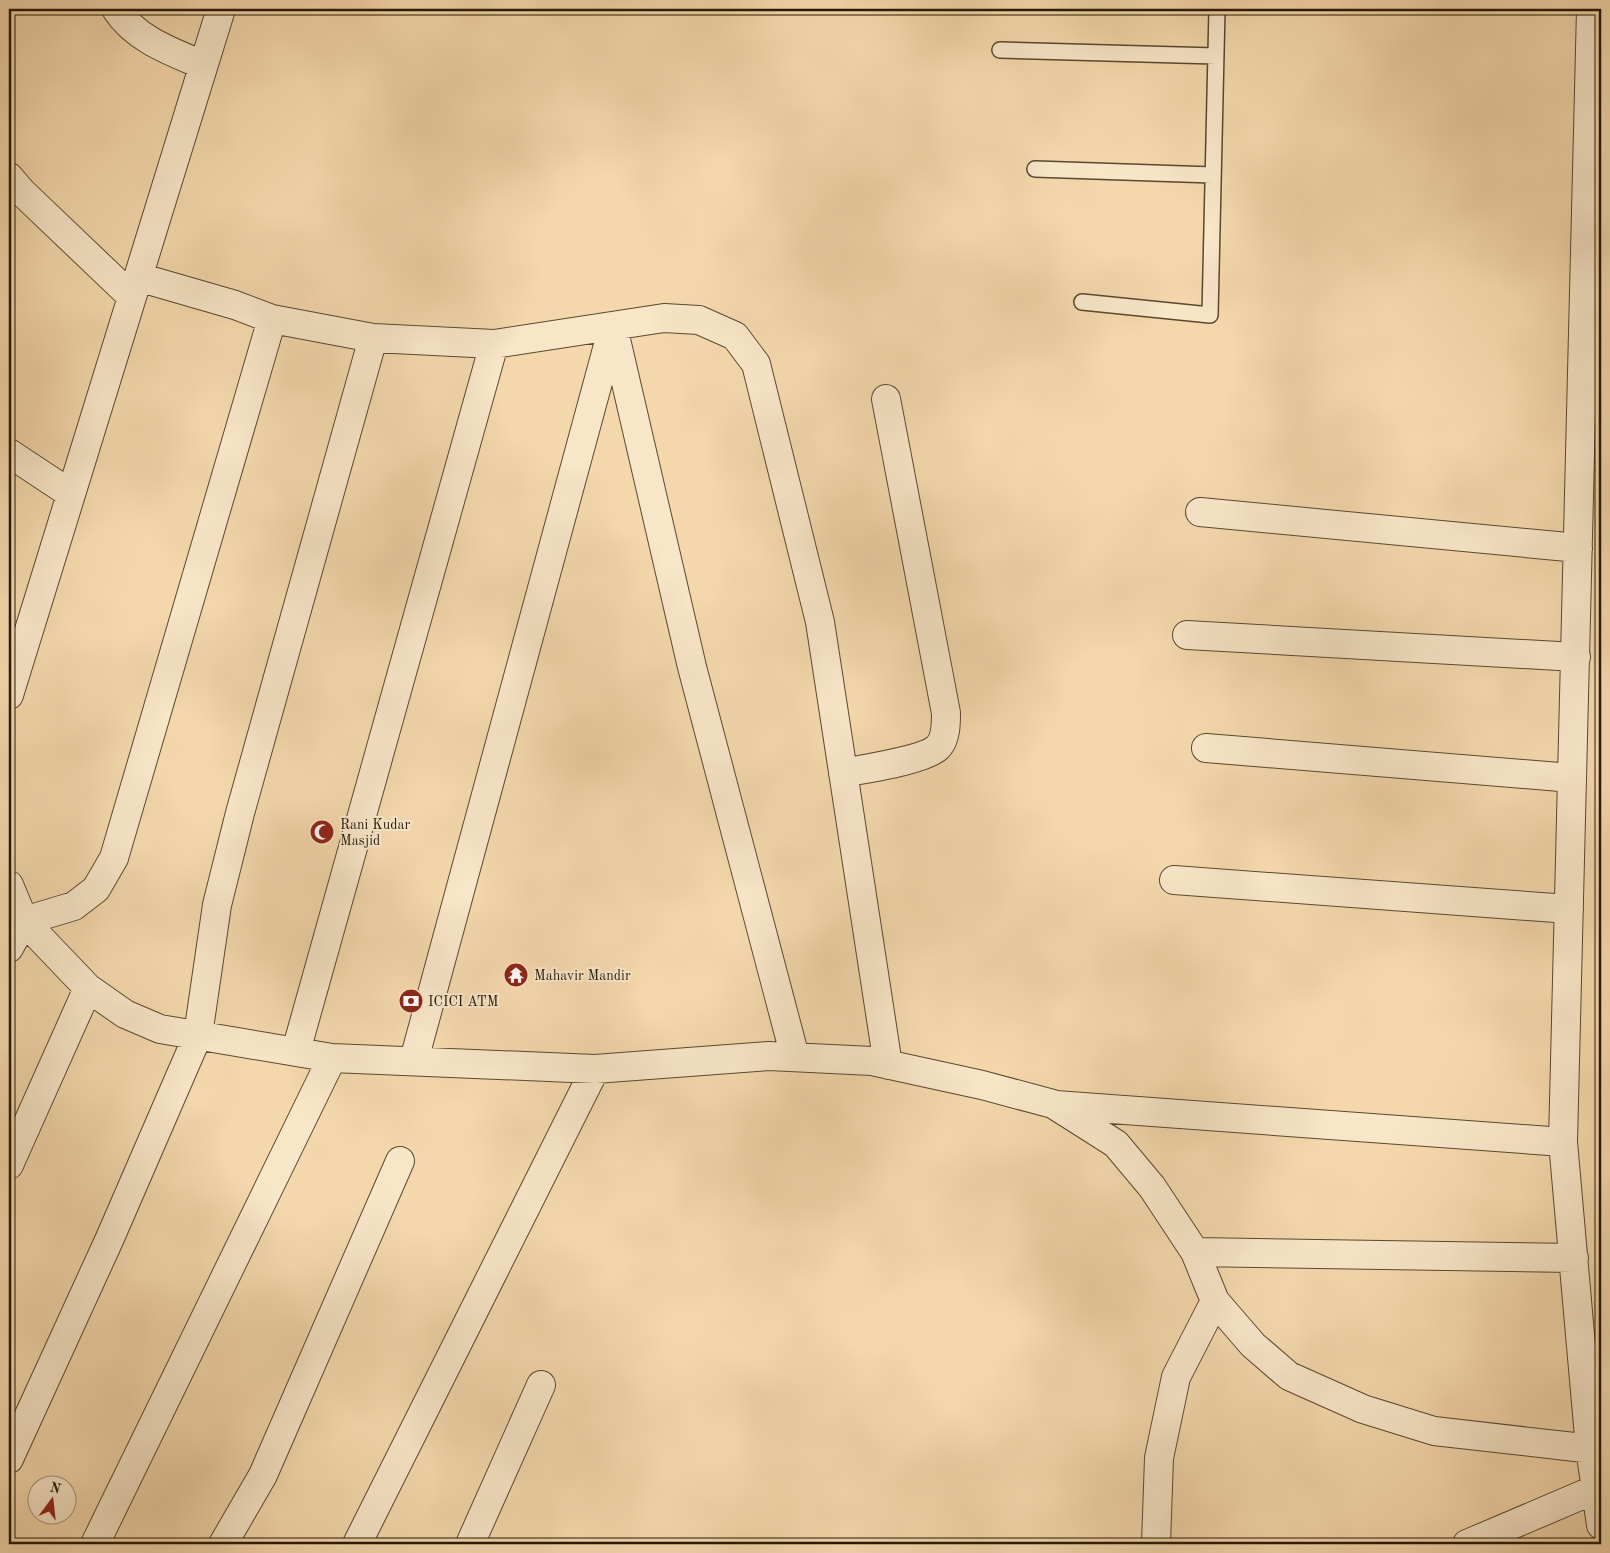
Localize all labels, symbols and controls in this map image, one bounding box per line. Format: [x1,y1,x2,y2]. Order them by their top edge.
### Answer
place label: Rani Kudar Masjid [340,818,410,848]
mosque icon: Rani Kudar Masjid [309,819,335,845]
temple icon: Mahavir Mandir [503,962,529,988]
place label: Mahavir Mandir [534,969,631,983]
bank icon: ICICI ATM [398,988,424,1014]
place label: ICICI ATM [428,995,499,1009]
north arrow [28,1476,78,1526]
text: N [48,1480,62,1497]

